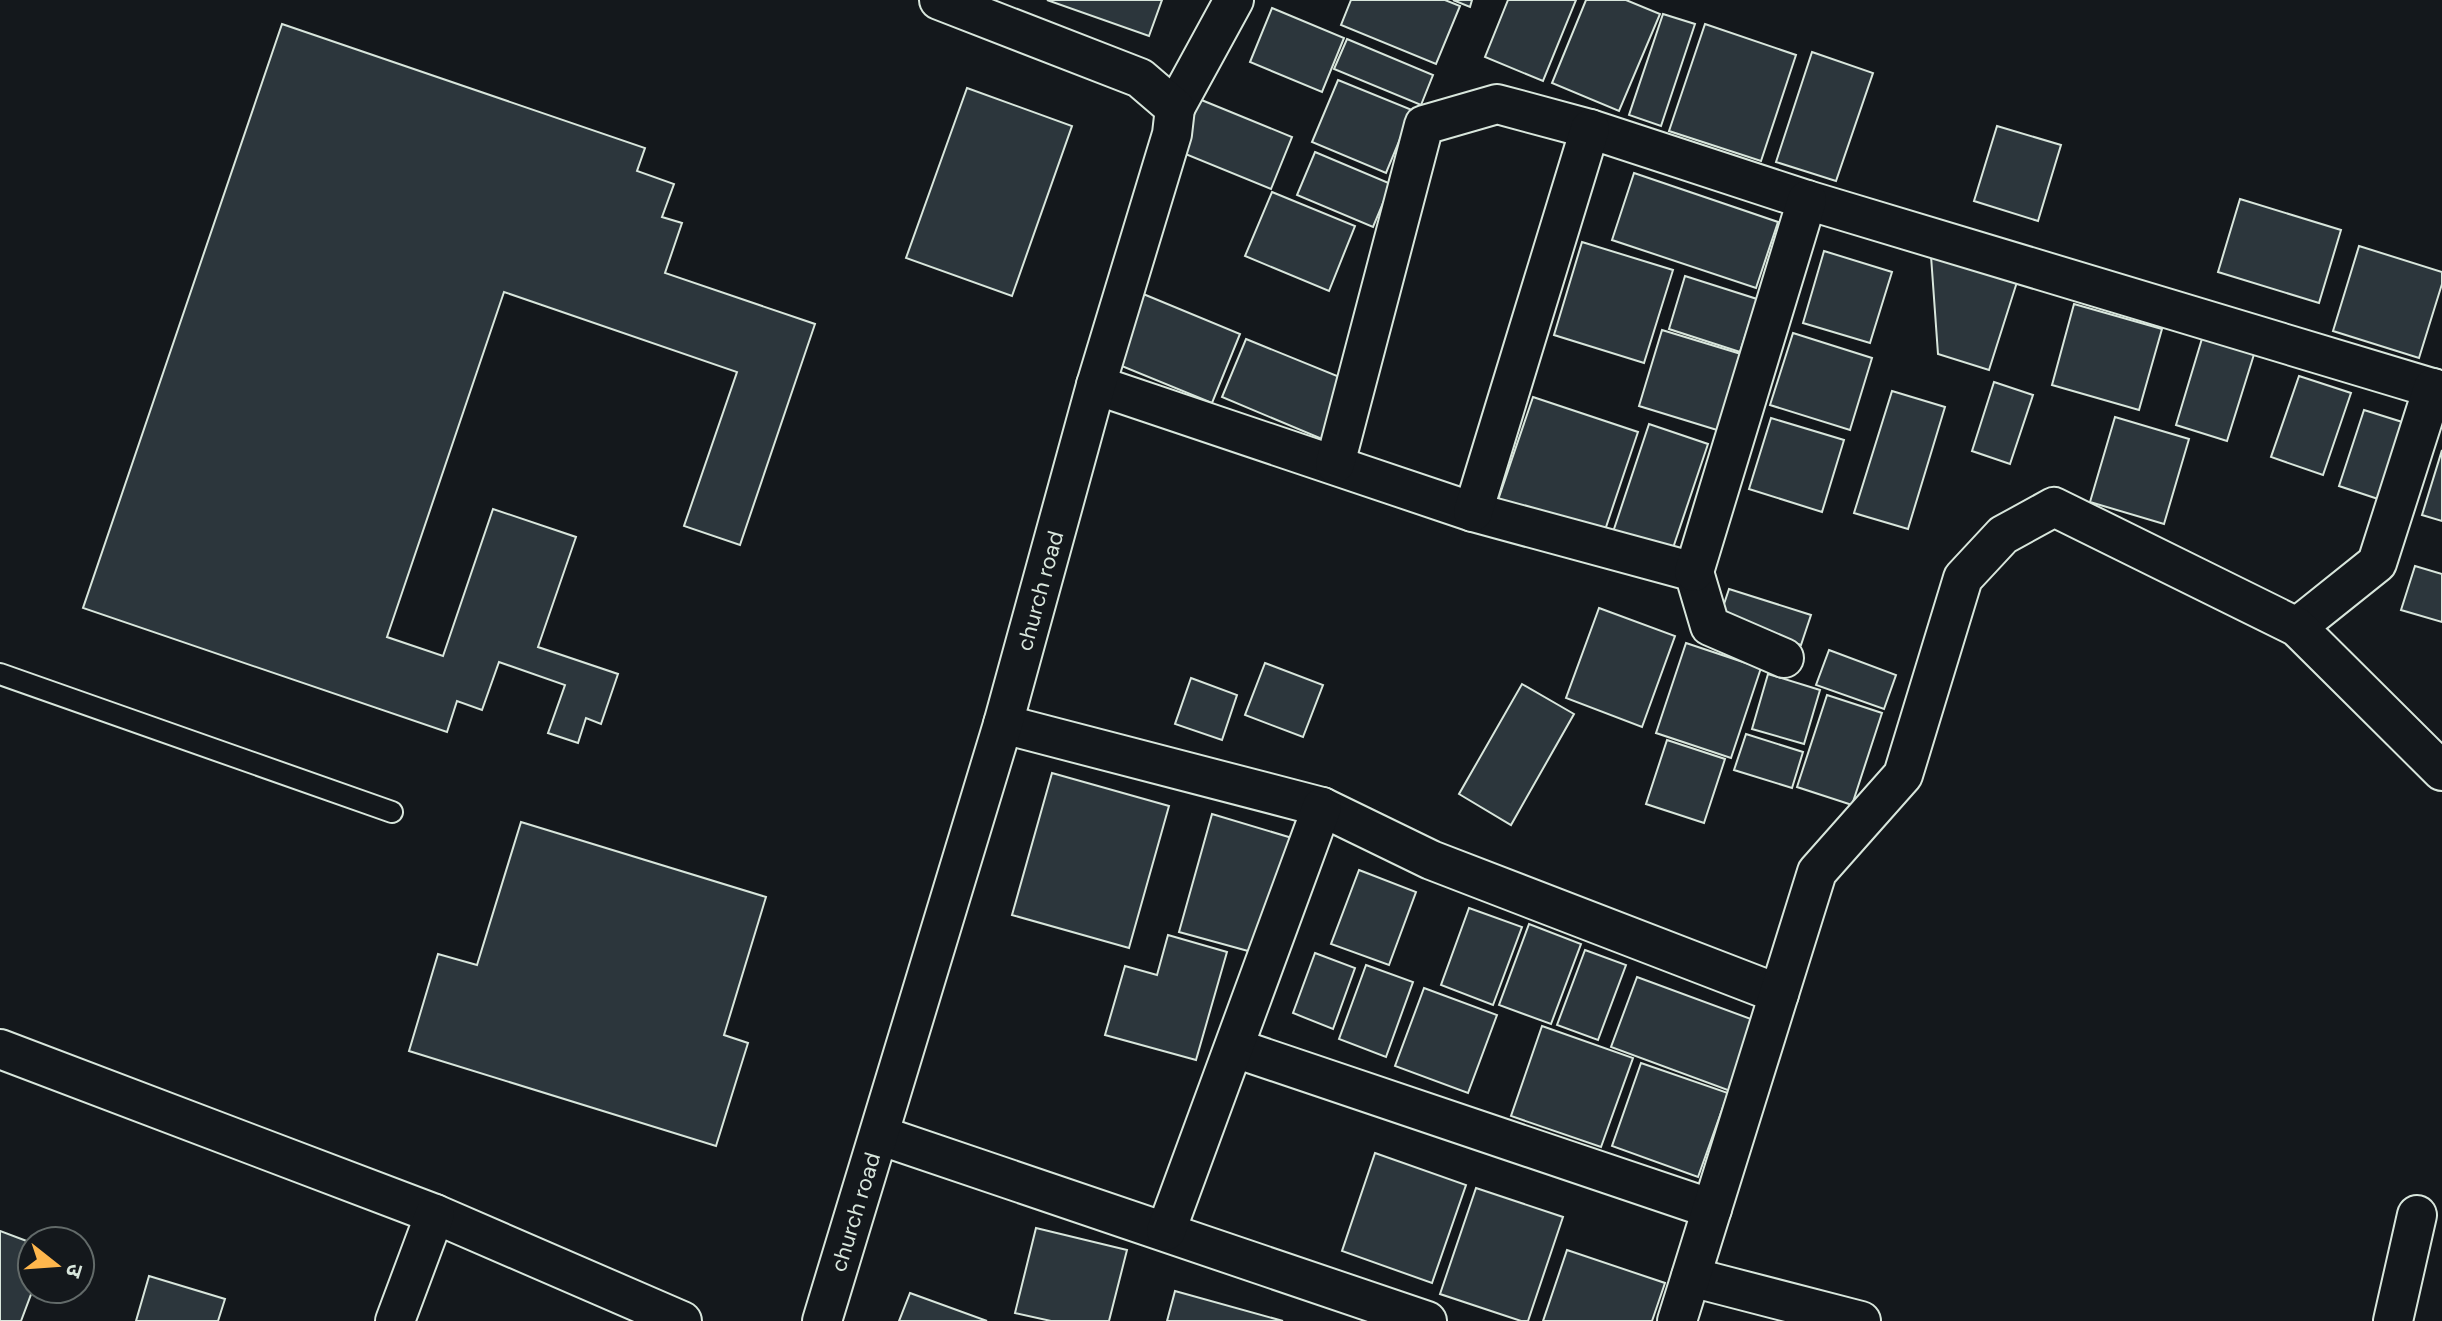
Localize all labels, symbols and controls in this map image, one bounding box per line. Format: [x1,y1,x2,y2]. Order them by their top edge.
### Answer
street label: church road [1009,527,1070,654]
street label: church road [823,1149,887,1275]
north arrow [16,1225,96,1305]
text: उ [59,1260,90,1282]

